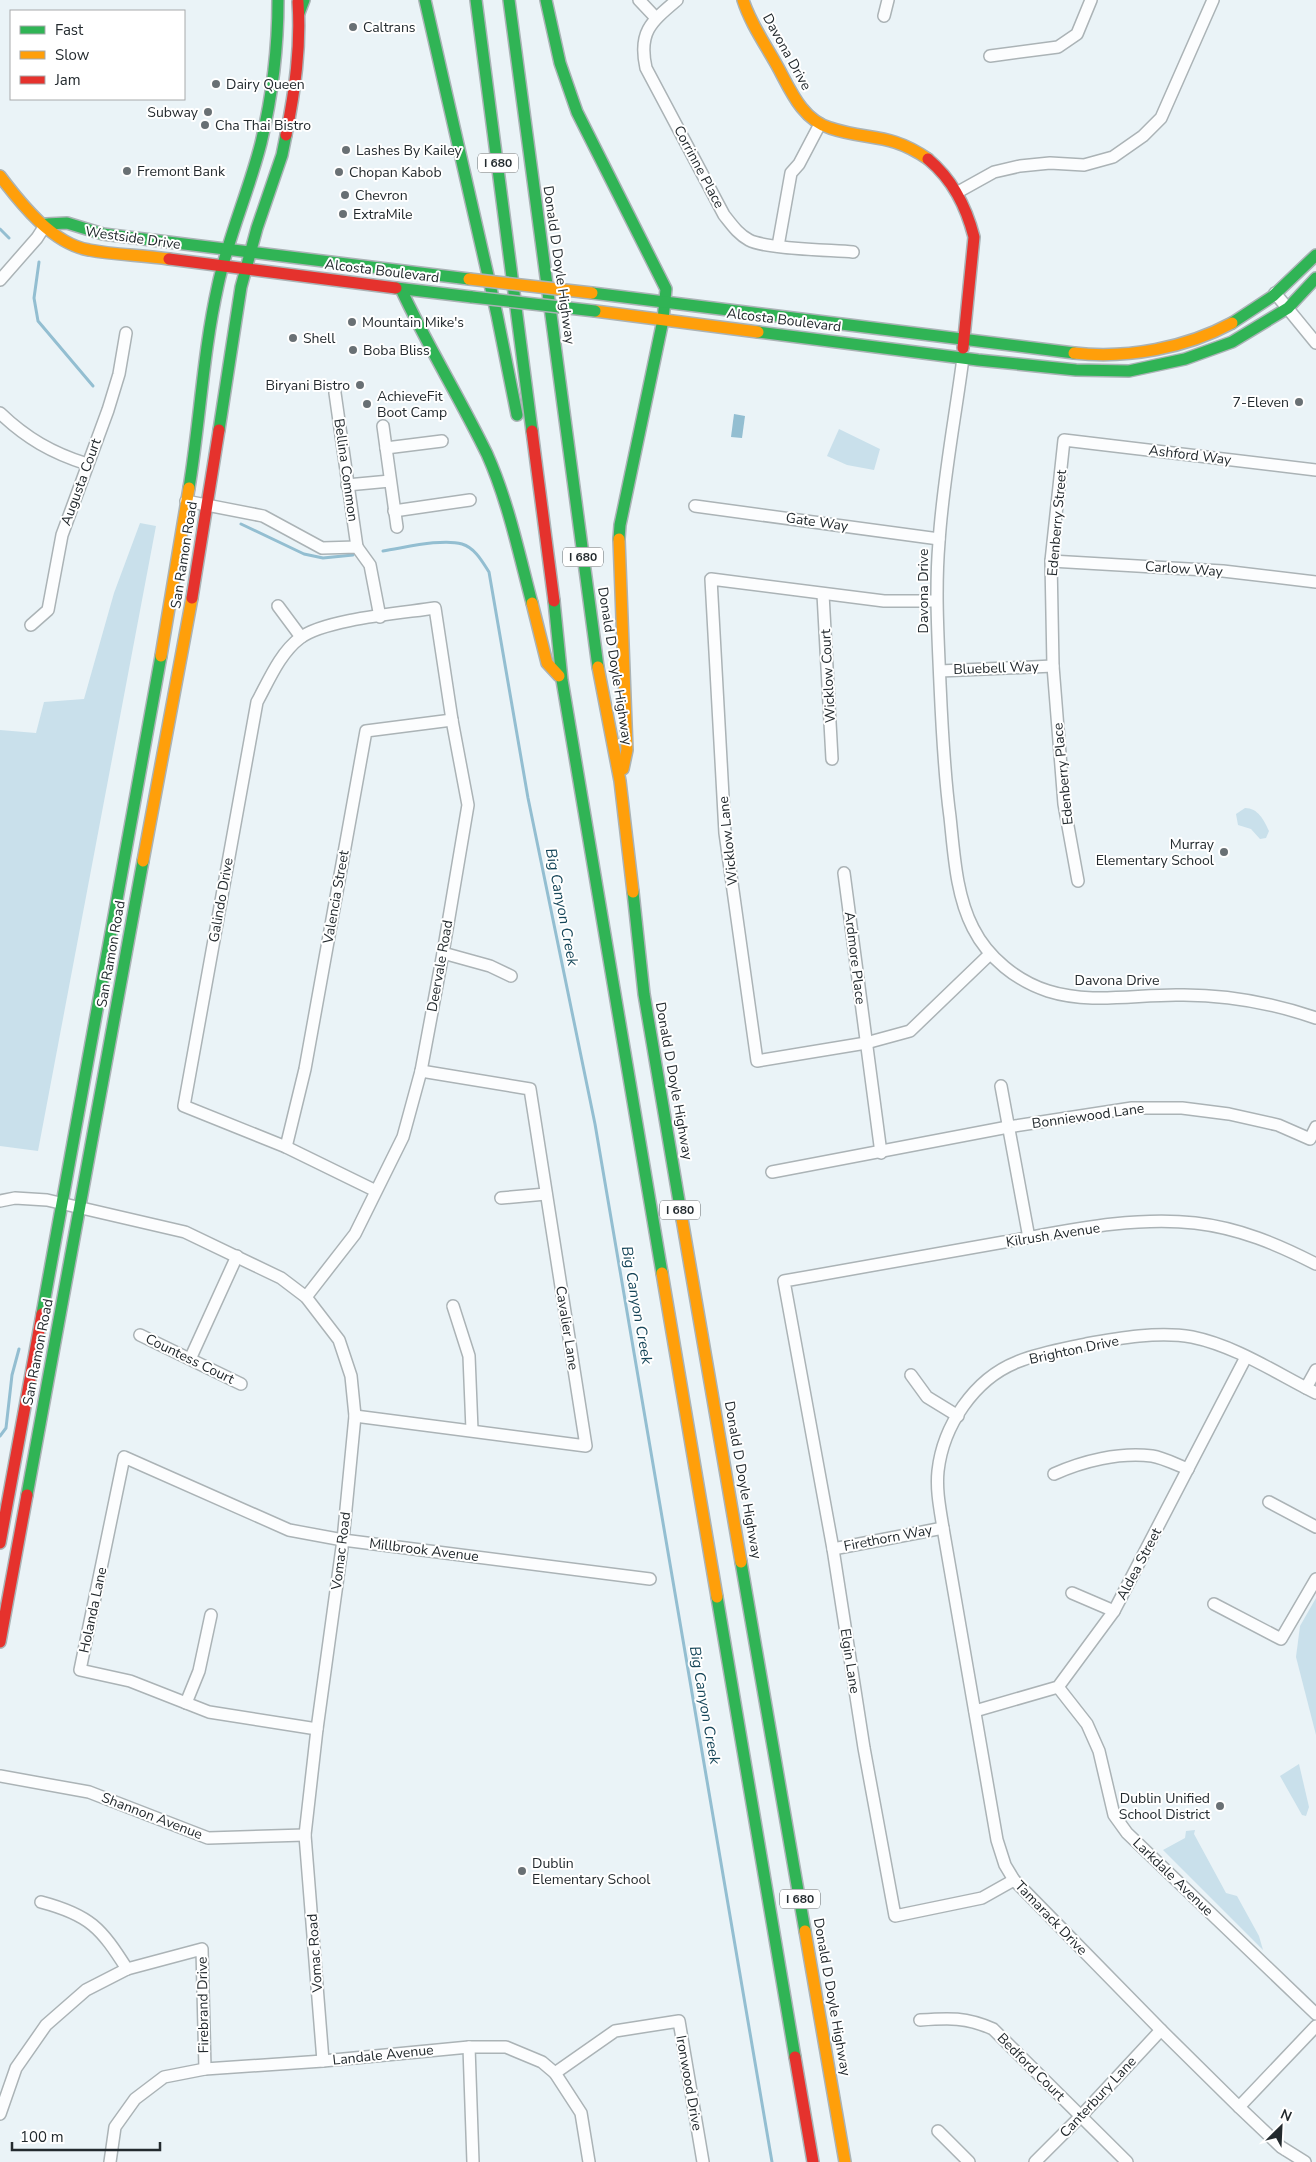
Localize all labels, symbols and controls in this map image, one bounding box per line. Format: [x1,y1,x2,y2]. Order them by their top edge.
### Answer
legend [10,10,185,100]
street label: Davona Drive [758,10,816,94]
place label: Caltrans [363,18,416,37]
text: Fast [55,20,84,40]
marker: Caltrans [347,21,359,33]
text: Slow [55,45,90,65]
text: Jam [54,70,81,90]
place label: Dairy Queen [226,75,305,94]
marker: Dairy Queen [210,78,222,90]
place label: Subway [147,103,199,122]
marker: Subway [202,106,214,118]
place label: Cha Thai Bistro [215,116,311,135]
marker: Cha Thai Bistro [199,119,211,131]
street label: Corrinne Place [669,122,729,212]
place label: Lashes By Kailey [356,141,463,160]
marker: Lashes By Kailey [340,144,352,156]
road number: I 680 [478,154,518,172]
place label: Fremont Bank [137,162,226,181]
place label: Chopan Kabob [349,163,442,182]
marker: Fremont Bank [121,165,133,177]
marker: Chopan Kabob [333,166,345,178]
street label: Donald D Doyle Highway [538,184,580,346]
place label: Chevron [355,186,408,205]
marker: Chevron [339,189,351,201]
place label: ExtraMile [353,205,413,224]
marker: ExtraMile [337,208,349,220]
street label: Westside Drive [84,222,182,254]
street label: Alcosta Boulevard [324,255,440,287]
street label: Alcosta Boulevard [726,304,842,336]
place label: Mountain Mike's [362,313,464,332]
marker: Mountain Mike's [346,316,358,328]
place label: Shell [303,329,336,348]
marker: Shell [287,332,299,344]
place label: Boba Bliss [363,341,430,360]
marker: Boba Bliss [347,344,359,356]
place label: Biryani Bistro [266,376,350,395]
marker: Biryani Bistro [354,379,366,391]
place label: AchieveFit Boot Camp [377,387,447,422]
place label: 7-Eleven [1233,393,1289,412]
marker: 7-Eleven [1293,396,1305,408]
marker: AchieveFit Boot Camp [361,398,373,410]
street label: Bellina Common [329,417,363,523]
street label: Augusta Court [56,436,106,528]
street label: Ashford Way [1148,441,1233,470]
street label: Edenberry Street [1043,469,1071,577]
street label: San Ramon Road [166,500,202,610]
street label: Gate Way [785,508,850,536]
road number: I 680 [563,548,603,566]
street label: Davona Drive [914,549,933,633]
street label: Carlow Way [1144,557,1224,581]
street label: Donald D Doyle Highway [593,586,637,747]
street label: Wicklow Court [816,628,840,723]
street label: Bluebell Way [953,657,1040,679]
street label: Edenberry Place [1048,722,1078,826]
street label: Wicklow Lane [714,795,742,887]
place label: Murray Elementary School [1096,835,1215,870]
water label: Big Canyon Creek [541,846,583,968]
marker: Murray Elementary School [1218,846,1230,858]
street label: Valencia Street [318,849,354,946]
street label: Galindo Drive [204,856,238,944]
street label: San Ramon Road [92,899,130,1009]
street label: Ardmore Place [840,911,870,1005]
street label: Deervale Road [423,919,457,1013]
street label: Davona Drive [1075,971,1159,990]
street label: Donald D Doyle Highway [651,1001,697,1162]
street label: Bonniewood Lane [1031,1099,1145,1133]
road number: I 680 [660,1200,700,1220]
street label: Kilrush Avenue [1005,1218,1101,1252]
water label: Big Canyon Creek [617,1244,657,1366]
street label: Cavalier Lane [551,1285,583,1371]
street label: San Ramon Road [18,1297,58,1407]
street label: Countess Court [142,1329,238,1389]
street label: Brighton Drive [1027,1331,1121,1369]
street label: Donald D Doyle Highway [720,1400,766,1561]
street label: Vomac Road [327,1511,355,1592]
street label: Firethorn Way [842,1520,935,1556]
street label: Aldea Street [1112,1525,1166,1603]
street label: Millbrook Avenue [368,1534,480,1566]
street label: Holanda Lane [75,1565,111,1655]
street label: Elgin Lane [835,1627,865,1695]
water label: Big Canyon Creek [685,1644,725,1766]
street label: Shannon Avenue [99,1788,205,1844]
place label: Dublin Unified School District [1119,1789,1210,1824]
marker: Dublin Unified School District [1214,1800,1226,1812]
street label: Larkdale Avenue [1129,1834,1217,1920]
place label: Dublin Elementary School [532,1854,651,1889]
marker: Dublin Elementary School [516,1865,528,1877]
street label: Tamarack Drive [1011,1877,1091,1959]
road number: I 680 [780,1890,820,1908]
street label: Vomac Road [303,1913,327,1994]
street label: Donald D Doyle Highway [809,1917,855,2078]
street label: Firebrand Drive [193,1956,213,2054]
street label: Bedford Court [993,2029,1069,2105]
street label: Ironwood Drive [671,2034,707,2132]
street label: Landale Avenue [332,2040,434,2070]
street label: Canterbury Lane [1055,2052,1141,2142]
north arrow [1256,2102,1306,2152]
text: N [1277,2105,1295,2126]
scale bar [12,2120,160,2152]
text: 100 m [20,2127,64,2147]

